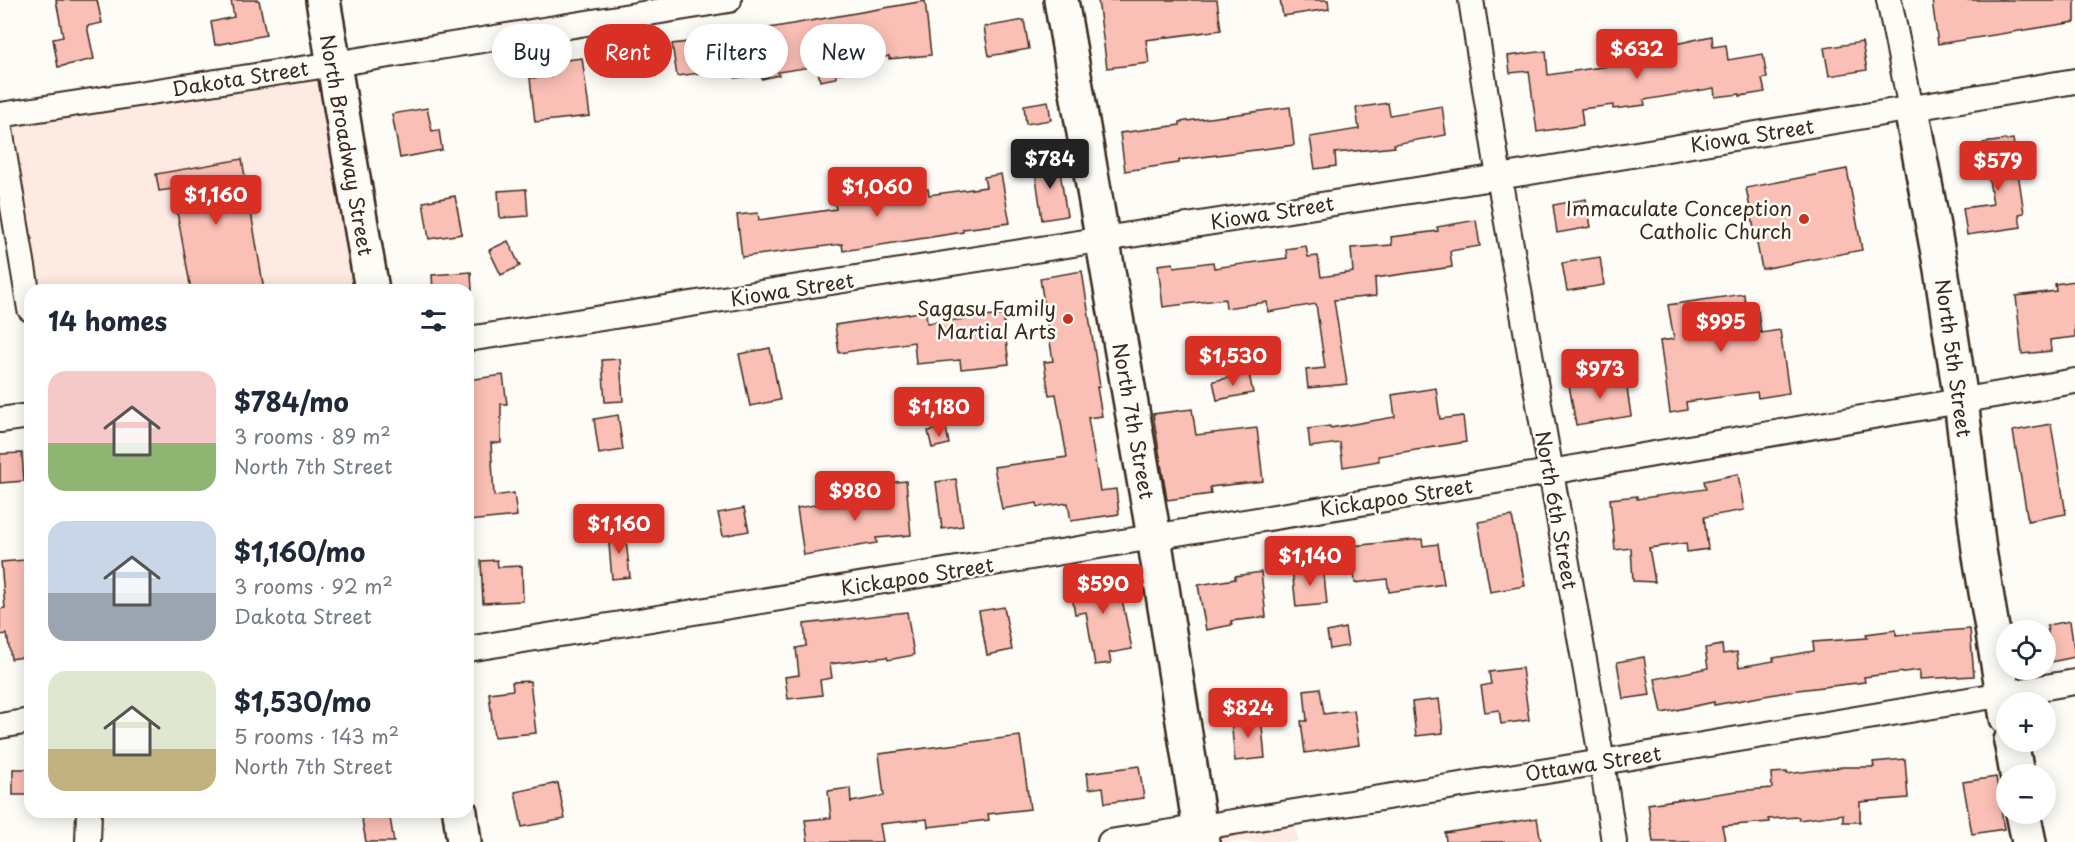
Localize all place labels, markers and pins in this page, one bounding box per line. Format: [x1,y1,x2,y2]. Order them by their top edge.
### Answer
pin: $632 [1601,29,1673,80]
pin: $784 [1014,139,1086,190]
pin: $579 [1962,141,2034,192]
pin: $1,060 [828,167,926,218]
pin: $1,160 [167,175,265,226]
place label: Immaculate Conception Catholic Church [1566,193,1792,246]
marker: Immaculate Conception Catholic Church [1797,212,1811,226]
place label: Sagasu Family Martial Arts [917,293,1056,346]
pin: $995 [1685,302,1757,353]
marker: Sagasu Family Martial Arts [1061,312,1075,326]
pin: $1,530 [1184,336,1282,387]
pin: $973 [1564,349,1636,400]
pin: $1,180 [890,387,988,438]
pin: $980 [819,471,891,522]
pin: $1,160 [570,504,668,555]
pin: $1,140 [1261,536,1359,587]
pin: $590 [1067,564,1139,615]
pin: $824 [1212,688,1284,739]

